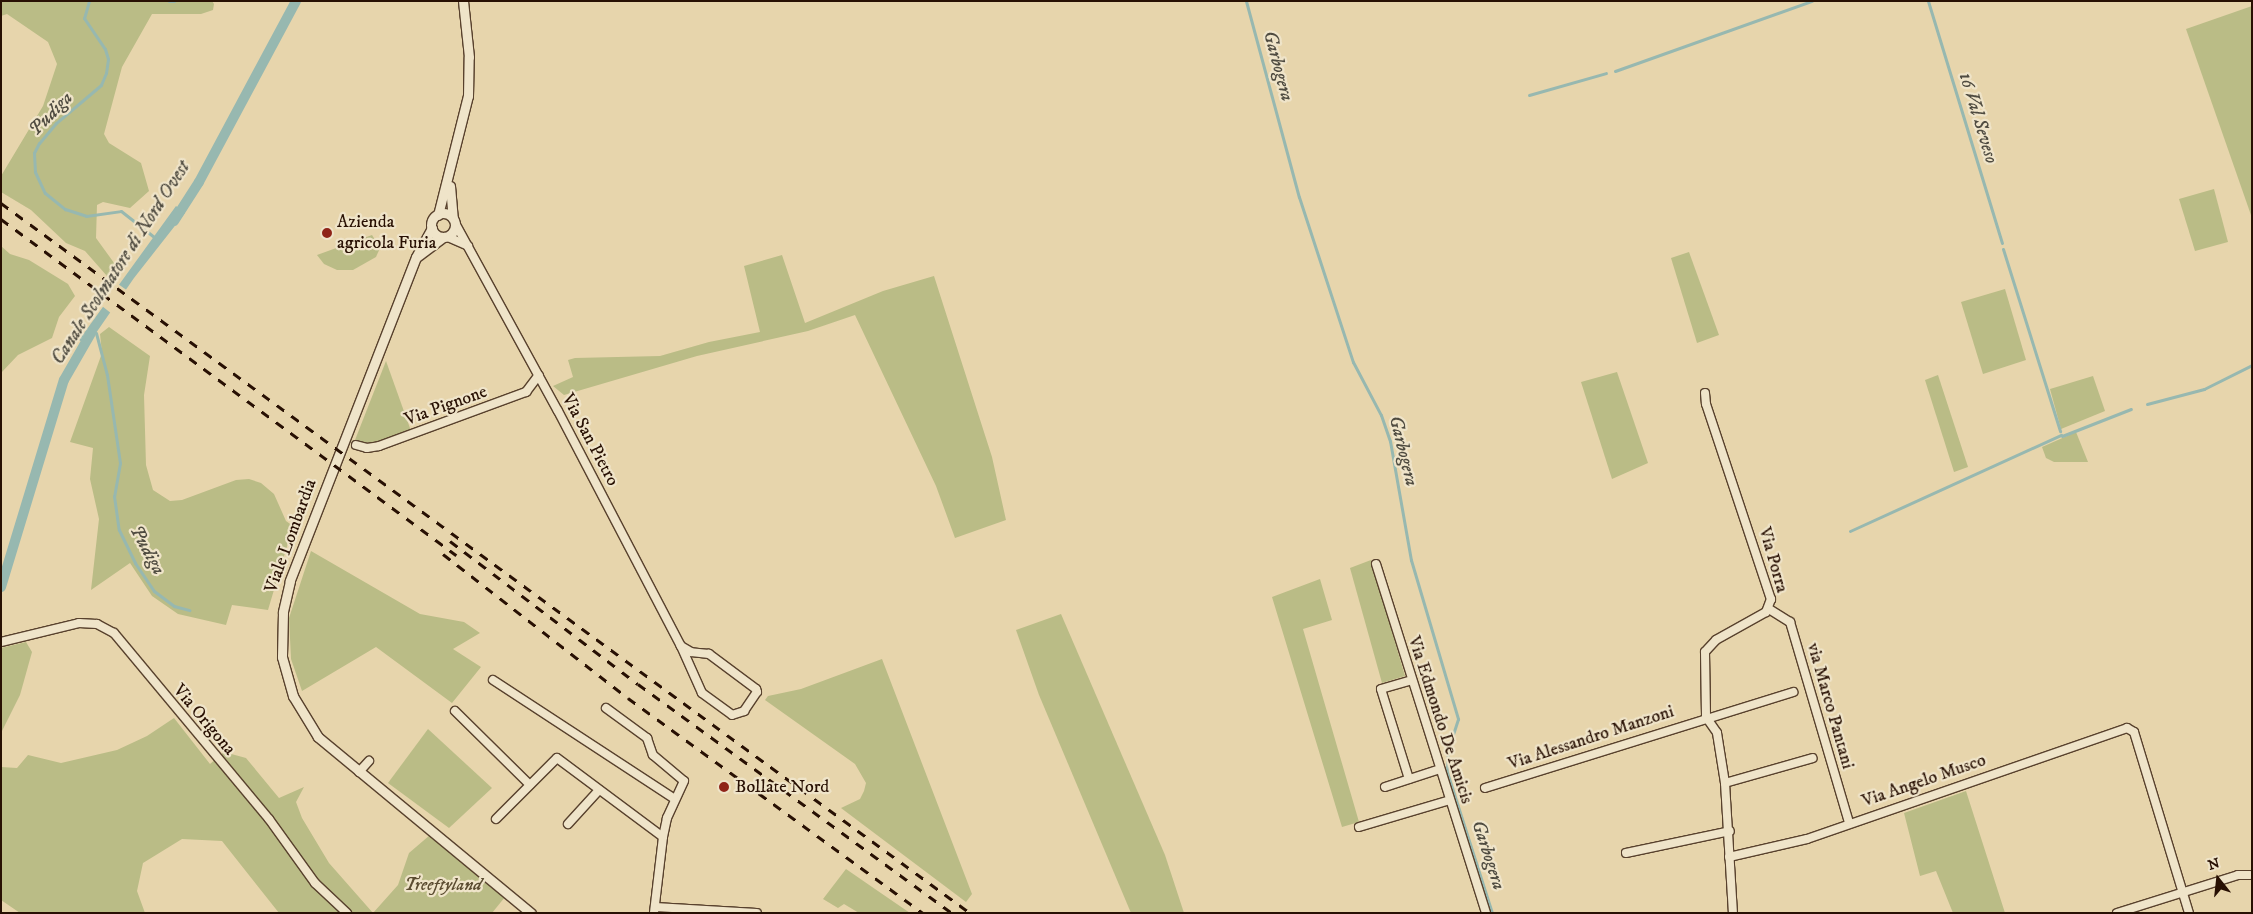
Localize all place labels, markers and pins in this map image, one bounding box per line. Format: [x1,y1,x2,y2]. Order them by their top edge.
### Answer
place label: Azienda agricola Furia [337,212,436,254]
marker: Azienda agricola Furia [321,227,333,239]
place label: Bollate Nord [735,776,829,798]
marker: Bollate Nord [717,780,731,794]

